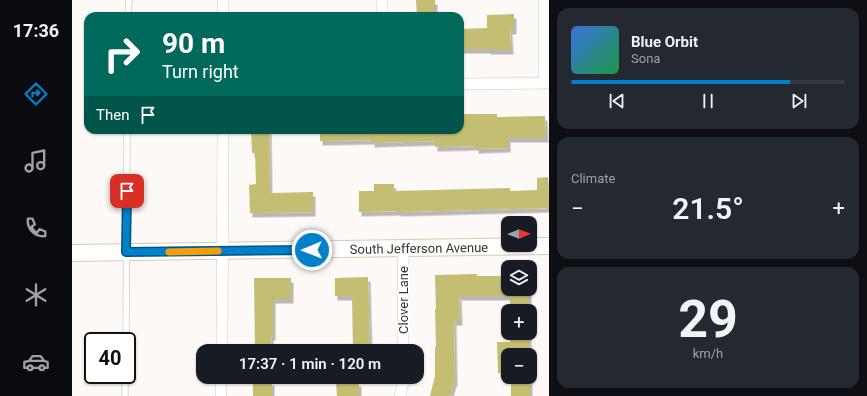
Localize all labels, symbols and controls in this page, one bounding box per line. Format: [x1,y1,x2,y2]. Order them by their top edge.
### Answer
text: 17:36 [13,20,59,41]
text: 90 m [162,27,225,60]
icon: right [96,28,148,80]
text: Blue Orbit [631,33,698,51]
text: Sona [631,51,660,66]
text: Turn right [162,61,239,82]
icon: directions [22,80,50,108]
icon: previous [606,90,628,112]
icon: pause [697,90,719,112]
icon: next [788,90,810,112]
icon: arrive [137,104,159,126]
text: Then [96,106,129,124]
icon: music [22,147,50,175]
text: Climate [571,171,615,186]
pin [110,174,144,208]
icon: arrive [116,180,138,202]
text: 21.5° [672,191,744,226]
text: − [571,196,584,221]
text: + [833,196,845,221]
icon: phone [22,214,50,242]
north arrow [501,216,537,252]
map controls [501,216,537,384]
position arrow [291,229,333,271]
street label: South Jefferson Avenue [350,240,488,257]
button: layers [501,260,537,296]
street label: Clover Lane [396,266,411,334]
icon: climate [22,281,50,309]
text: 29 [678,289,738,350]
button: + [501,304,537,340]
speed limit sign: 40 [84,332,136,384]
text: km/h [693,346,723,361]
icon: car [22,348,50,376]
button: − [501,348,537,384]
text: 17:37 · 1 min · 120 m [239,355,381,373]

